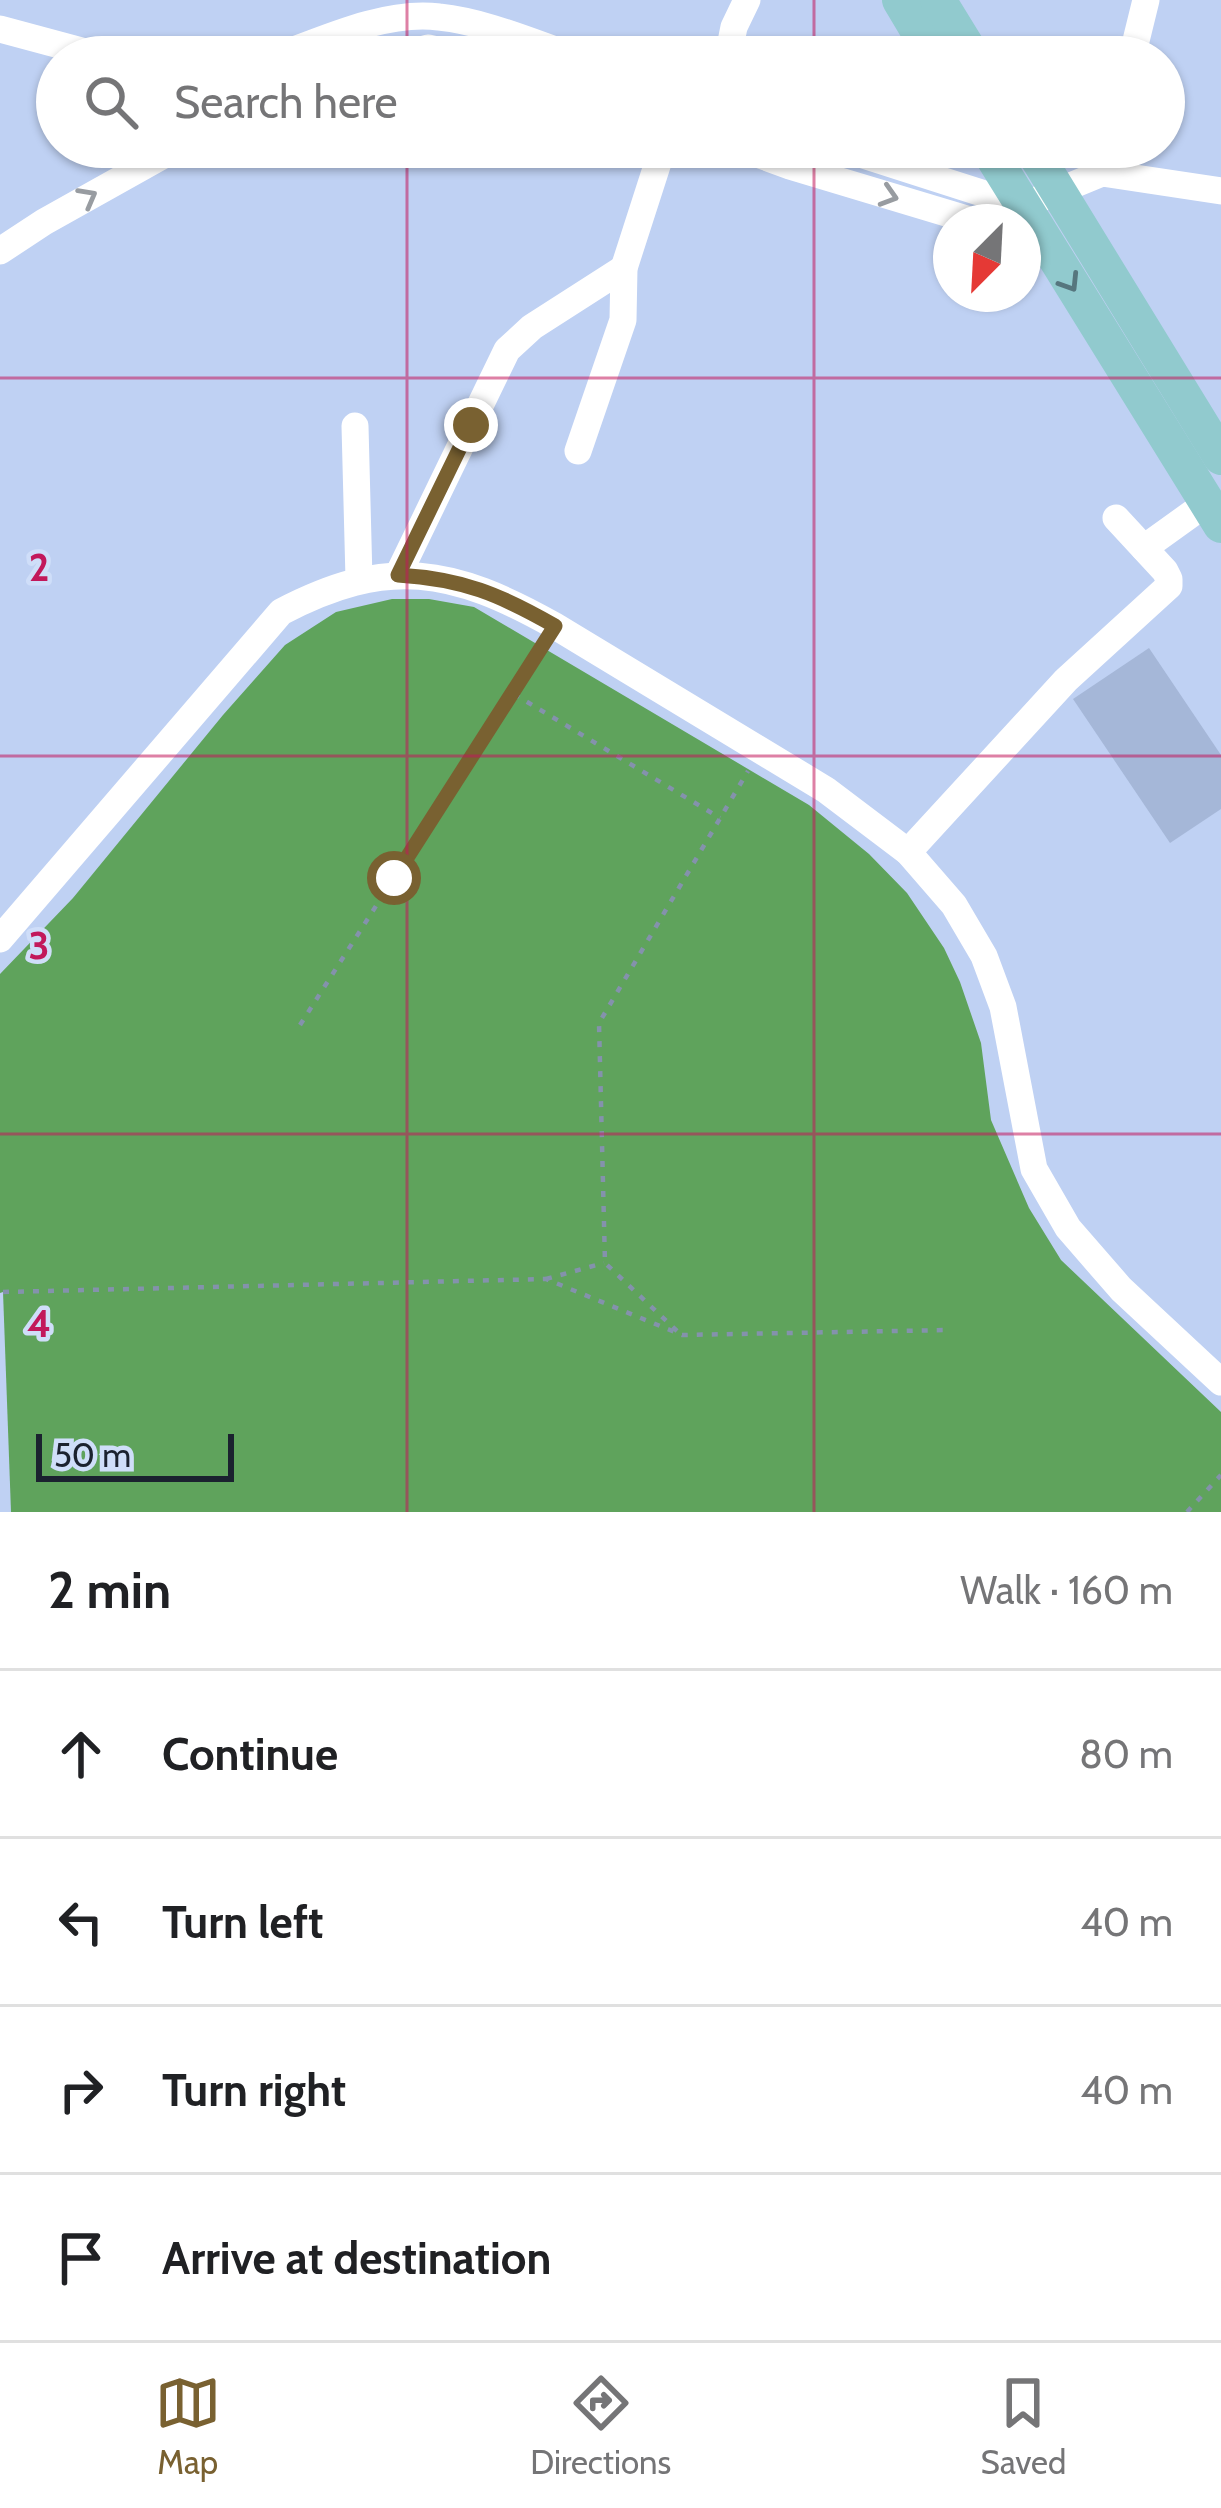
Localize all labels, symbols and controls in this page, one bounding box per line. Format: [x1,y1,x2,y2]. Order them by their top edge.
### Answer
search box [36,36,1185,168]
icon: search [78,69,144,135]
text: Search here [174,75,398,129]
one-way arrow [878,182,899,207]
one-way arrow [75,189,96,212]
north arrow [933,204,1041,312]
one-way arrow [1056,269,1078,291]
route end [444,398,498,452]
text: 2 [29,543,49,591]
route start [367,851,421,905]
text: 3 [28,921,50,969]
text: 4 [27,1299,51,1347]
scale bar [36,1428,234,1481]
text: 50 m [54,1435,131,1475]
text: 2 min [48,1559,171,1621]
text: Walk · 160 m [960,1566,1173,1614]
icon: ahead [48,1721,114,1787]
text: Continue [162,1727,338,1781]
text: 80 m [1079,1730,1173,1778]
icon: left [48,1889,114,1955]
text: Turn left [162,1895,324,1949]
text: 40 m [1080,1898,1173,1946]
icon: right [48,2057,114,2123]
text: Turn right [162,2063,346,2117]
text: 40 m [1080,2066,1173,2114]
icon: arrive [48,2225,114,2291]
text: Arrive at destination [162,2231,551,2285]
tab: Map [155,2370,221,2482]
tab: Directions [530,2370,671,2482]
tab: Saved [981,2370,1066,2482]

